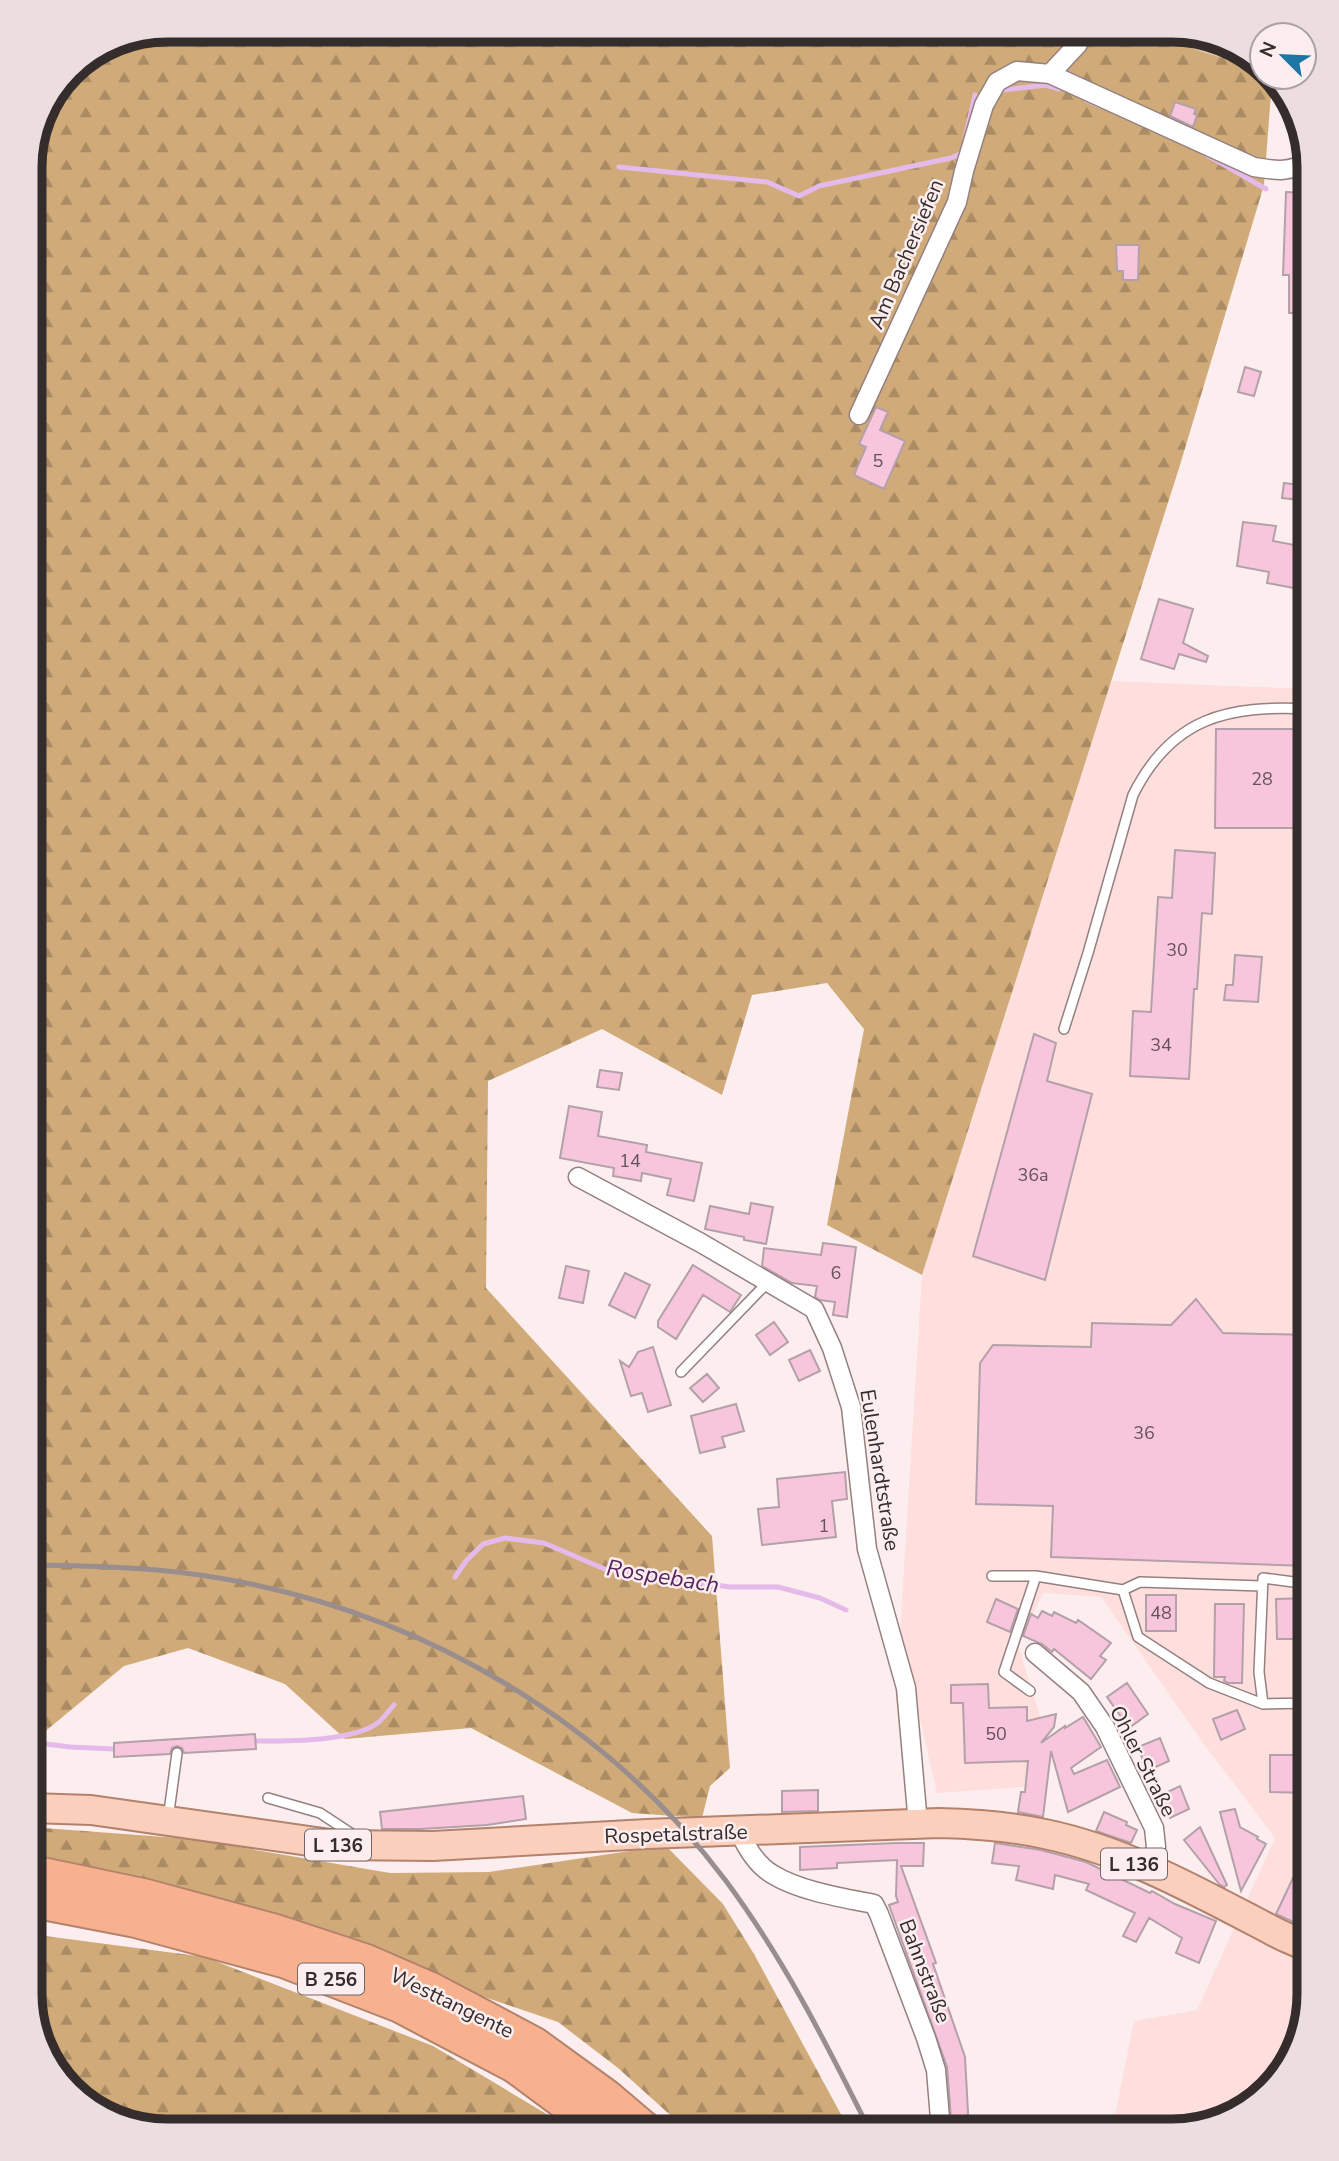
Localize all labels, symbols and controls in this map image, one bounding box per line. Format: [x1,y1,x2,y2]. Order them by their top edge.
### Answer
north arrow [1248,21,1318,91]
text: N [1254,38,1283,61]
street label: Am Bachersiefen [862,175,950,333]
house number: 5 [873,449,883,473]
house number: 28 [1251,767,1273,791]
house number: 30 [1166,938,1188,962]
house number: 34 [1150,1033,1172,1057]
house number: 14 [619,1149,641,1173]
house number: 36a [1017,1163,1049,1187]
house number: 6 [831,1261,841,1285]
street label: Eulenhardtstraße [853,1387,907,1553]
house number: 36 [1133,1421,1155,1445]
house number: 1 [819,1514,829,1538]
water label: Rospebach [604,1552,722,1601]
house number: 48 [1150,1601,1172,1625]
street label: Ohler Straße [1103,1701,1183,1821]
house number: 50 [985,1722,1007,1746]
street label: Rospetalstraße [604,1818,748,1850]
road number: L 136 [305,1829,371,1860]
road number: L 136 [1101,1848,1167,1880]
street label: Bahnstraße [892,1915,958,2027]
street label: Westtangente [385,1961,519,2045]
road number: B 256 [298,1964,364,1994]

